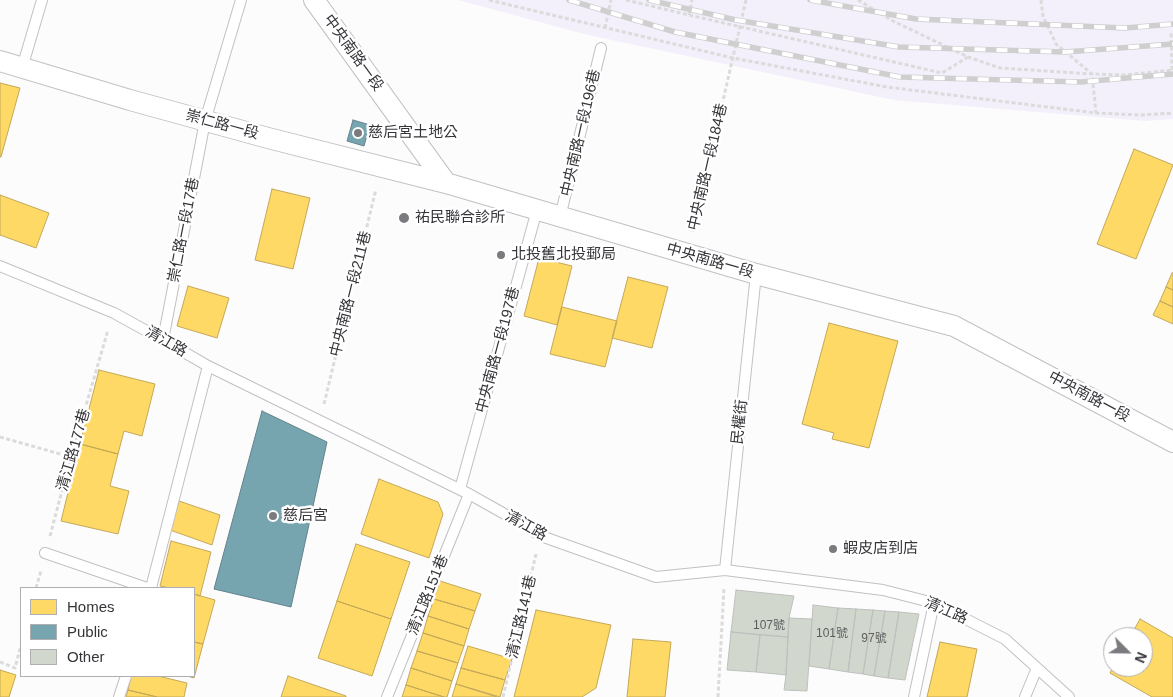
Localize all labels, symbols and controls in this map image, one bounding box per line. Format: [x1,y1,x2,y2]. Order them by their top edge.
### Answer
street label: 中央南路一段 [319,11,387,95]
street label: 中央南路一段196巷 [558,68,604,198]
street label: 中央南路一段184巷 [685,102,731,232]
street label: 崇仁路一段 [183,107,261,143]
place label: 慈后宮土地公 [368,124,458,142]
marker: 慈后宮土地公 [352,127,364,139]
street label: 崇仁路一段17巷 [165,176,203,284]
place label: 祐民聯合診所 [415,209,505,227]
marker: 祐民聯合診所 [397,211,411,225]
street label: 中央南路一段211巷 [327,229,375,359]
street label: 中央南路一段 [664,240,756,282]
place label: 北投舊北投郵局 [511,246,616,264]
marker: 北投舊北投郵局 [495,249,507,261]
street label: 中央南路一段197巷 [472,285,524,415]
street label: 清江路 [142,323,190,361]
street label: 中央南路一段 [1045,368,1133,426]
street label: 民權街 [729,399,751,445]
street label: 清江路177巷 [54,407,94,493]
place label: 慈后宮 [283,507,328,525]
street label: 清江路 [502,507,550,545]
marker: 慈后宮 [267,510,279,522]
place label: 蝦皮店到店 [843,540,918,558]
marker: 蝦皮店到店 [827,543,839,555]
street label: 清江路151巷 [404,552,452,638]
street label: 清江路141巷 [504,574,540,660]
legend [20,587,195,677]
street label: 清江路 [922,594,970,628]
text: Homes [67,598,115,615]
house number: 107號 [753,619,785,633]
text: Public [67,623,108,640]
house number: 101號 [816,627,848,641]
north arrow [1103,627,1153,677]
house number: 97號 [861,632,887,646]
text: Other [67,648,105,665]
text: N [1132,650,1150,665]

